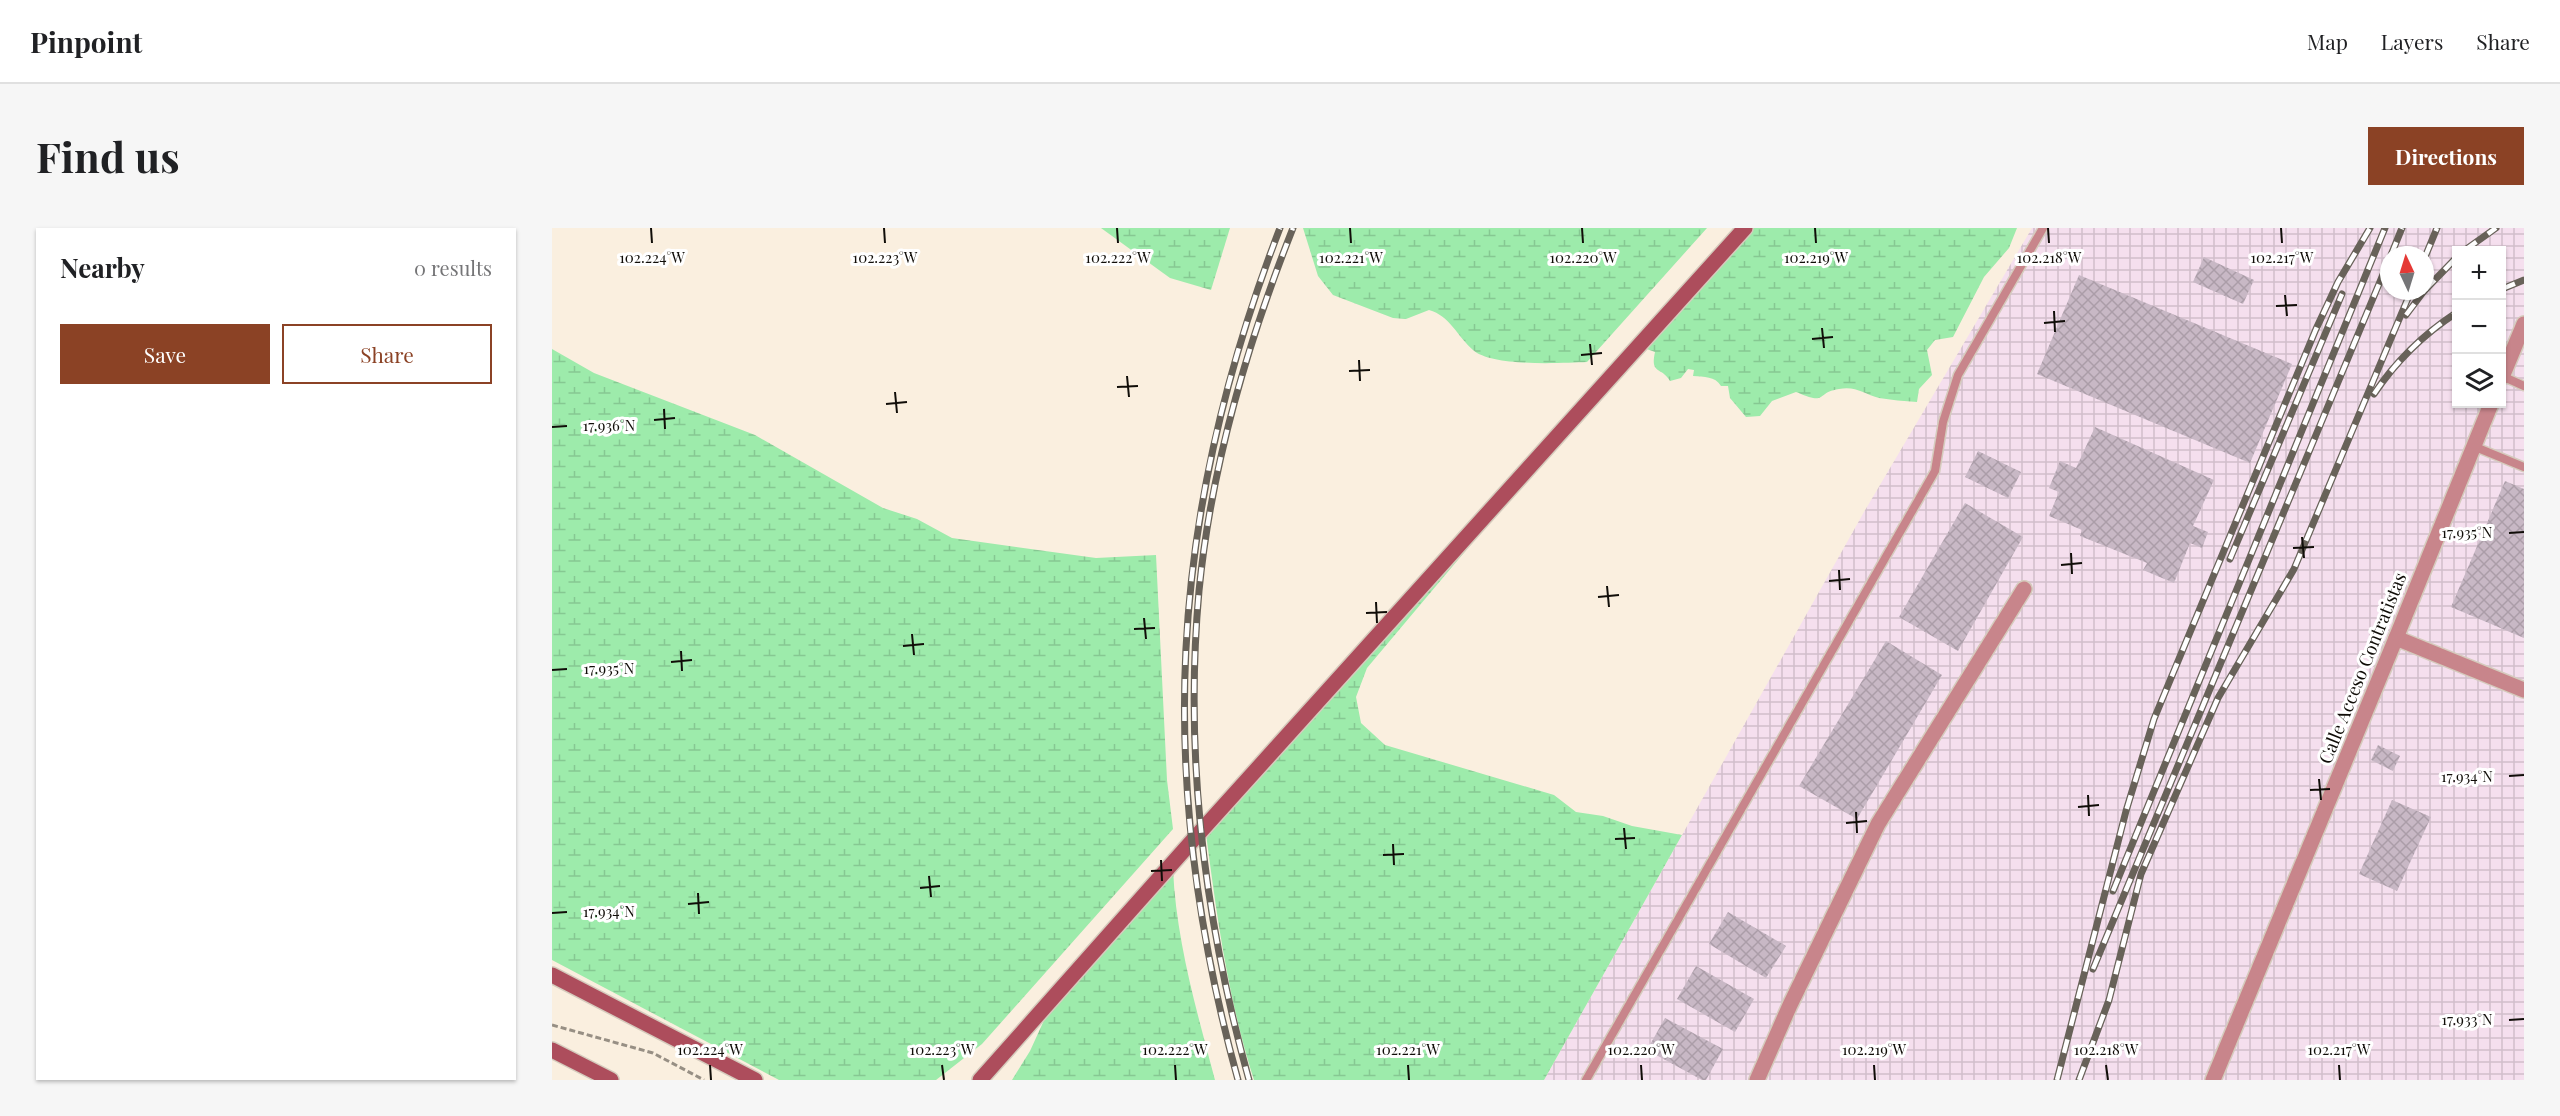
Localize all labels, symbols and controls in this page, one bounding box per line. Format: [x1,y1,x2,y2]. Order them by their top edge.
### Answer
text: Pinpoint [30,23,142,60]
text: Map [2307,27,2348,55]
text: Layers [2381,27,2443,55]
text: Share [2476,27,2530,55]
button: Directions [2368,127,2524,185]
text: Find us [36,128,180,184]
north arrow [2380,246,2434,300]
map controls [2452,246,2506,408]
button: + [2452,246,2506,300]
text: 102.224°W [619,247,685,267]
text: 102.223°W [853,247,918,267]
text: 102.222°W [1085,247,1151,267]
text: 102.221°W [1319,247,1383,267]
text: 102.220°W [1550,247,1617,267]
text: 102.219°W [1784,247,1848,267]
text: 102.218°W [2017,247,2082,267]
text: 102.217°W [2251,247,2314,267]
text: Nearby [60,250,145,285]
text: 0 results [414,254,492,281]
button: − [2452,300,2506,354]
button: Save [60,324,270,384]
button: Share [282,324,492,384]
button: layers [2452,354,2506,408]
text: 17.936°N [583,415,636,435]
text: 17.935°N [2442,522,2493,542]
street label: Calle Acceso Contratistas [2313,569,2411,767]
text: 17.935°N [584,658,635,678]
text: 17.934°N [2441,766,2493,786]
text: 17.934°N [583,901,635,921]
text: 17.933°N [2441,1009,2493,1029]
text: 102.224°W [677,1039,743,1059]
text: 102.223°W [910,1039,975,1059]
text: 102.222°W [1142,1039,1208,1059]
text: 102.221°W [1376,1039,1440,1059]
text: 102.220°W [1608,1039,1675,1059]
text: 102.219°W [1842,1039,1906,1059]
text: 102.218°W [2074,1039,2139,1059]
text: 102.217°W [2308,1039,2371,1059]

